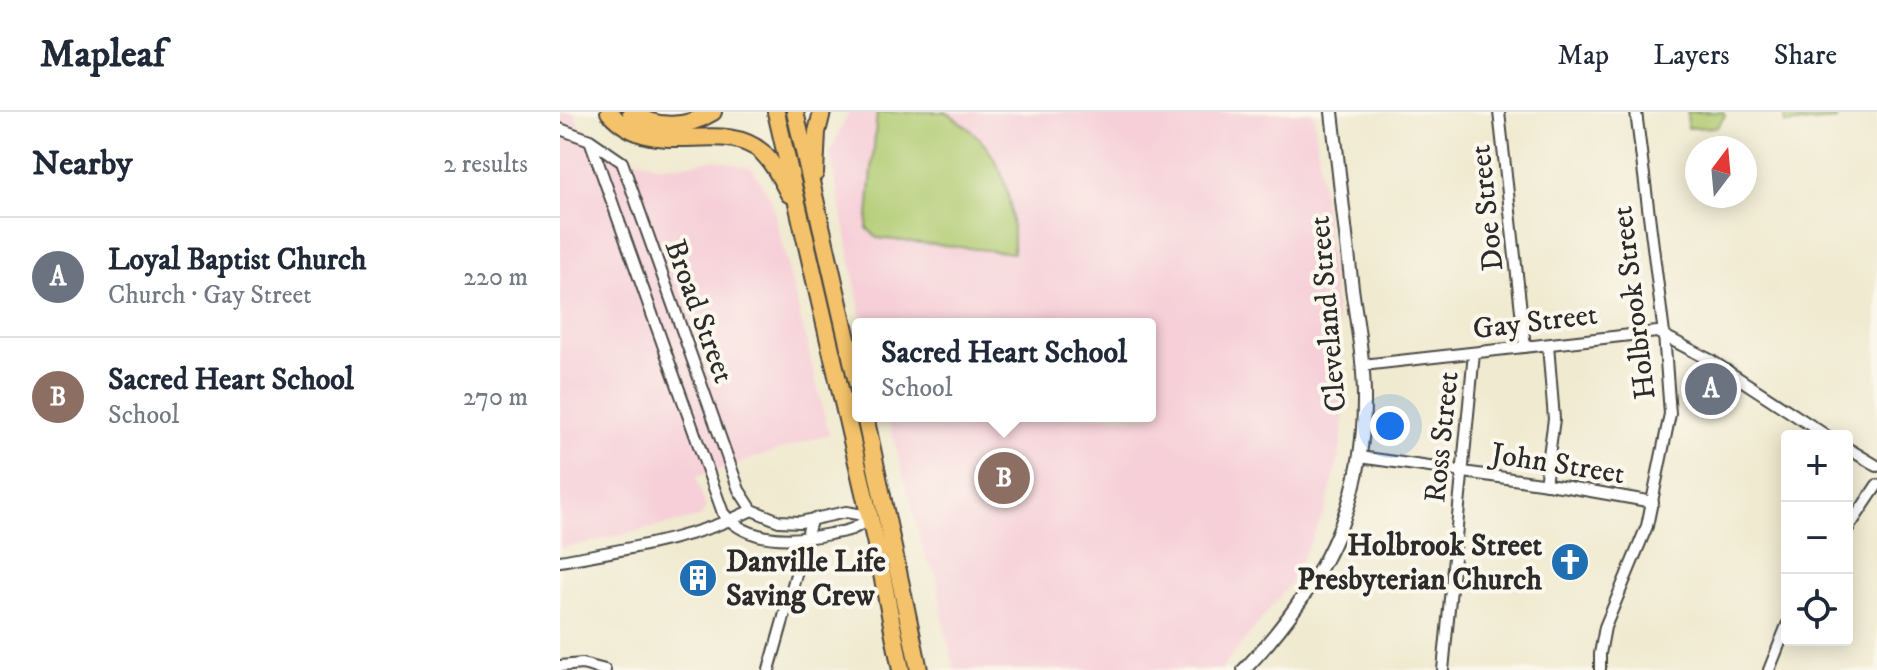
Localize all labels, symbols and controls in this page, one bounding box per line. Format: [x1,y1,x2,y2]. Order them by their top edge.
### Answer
text: Mapleaf [40,31,165,79]
text: Map [1558,38,1609,73]
text: Layers [1653,38,1730,73]
text: Share [1774,38,1837,73]
north arrow [1685,136,1757,208]
text: Nearby [32,143,133,185]
street label: Doe Street [1462,143,1513,273]
text: 2 results [443,148,528,181]
street label: Holbrook Street [1604,204,1665,402]
street label: Cleveland Street [1302,214,1355,413]
street label: Broad Street [656,235,742,388]
text: Loyal Baptist Church [108,242,367,279]
text: A [50,261,66,294]
text: 220 m [463,261,528,294]
text: Church · Gay Street [108,279,312,312]
street label: Gay Street [1471,296,1600,348]
popup [852,318,1156,422]
text: Sacred Heart School [881,335,1127,372]
pin: A [1685,359,1737,419]
text: Sacred Heart School [108,362,354,399]
street label: Ross Street [1417,370,1468,505]
text: School [881,372,952,405]
text: B [50,381,66,414]
text: 270 m [463,381,528,414]
text: School [108,399,179,432]
your location [1370,406,1410,446]
map controls [1781,430,1853,646]
button: + [1781,430,1853,502]
street label: John Street [1485,435,1627,493]
pin: B [978,448,1030,508]
button: − [1781,502,1853,574]
place label: Holbrook Street Presbyterian Church [1297,528,1542,599]
church icon: Holbrook Street Presbyterian Church [1549,541,1591,583]
place label: Danville Life Saving Crew [726,544,886,615]
building icon: Danville Life Saving Crew [677,557,719,599]
button: locate [1781,574,1853,646]

